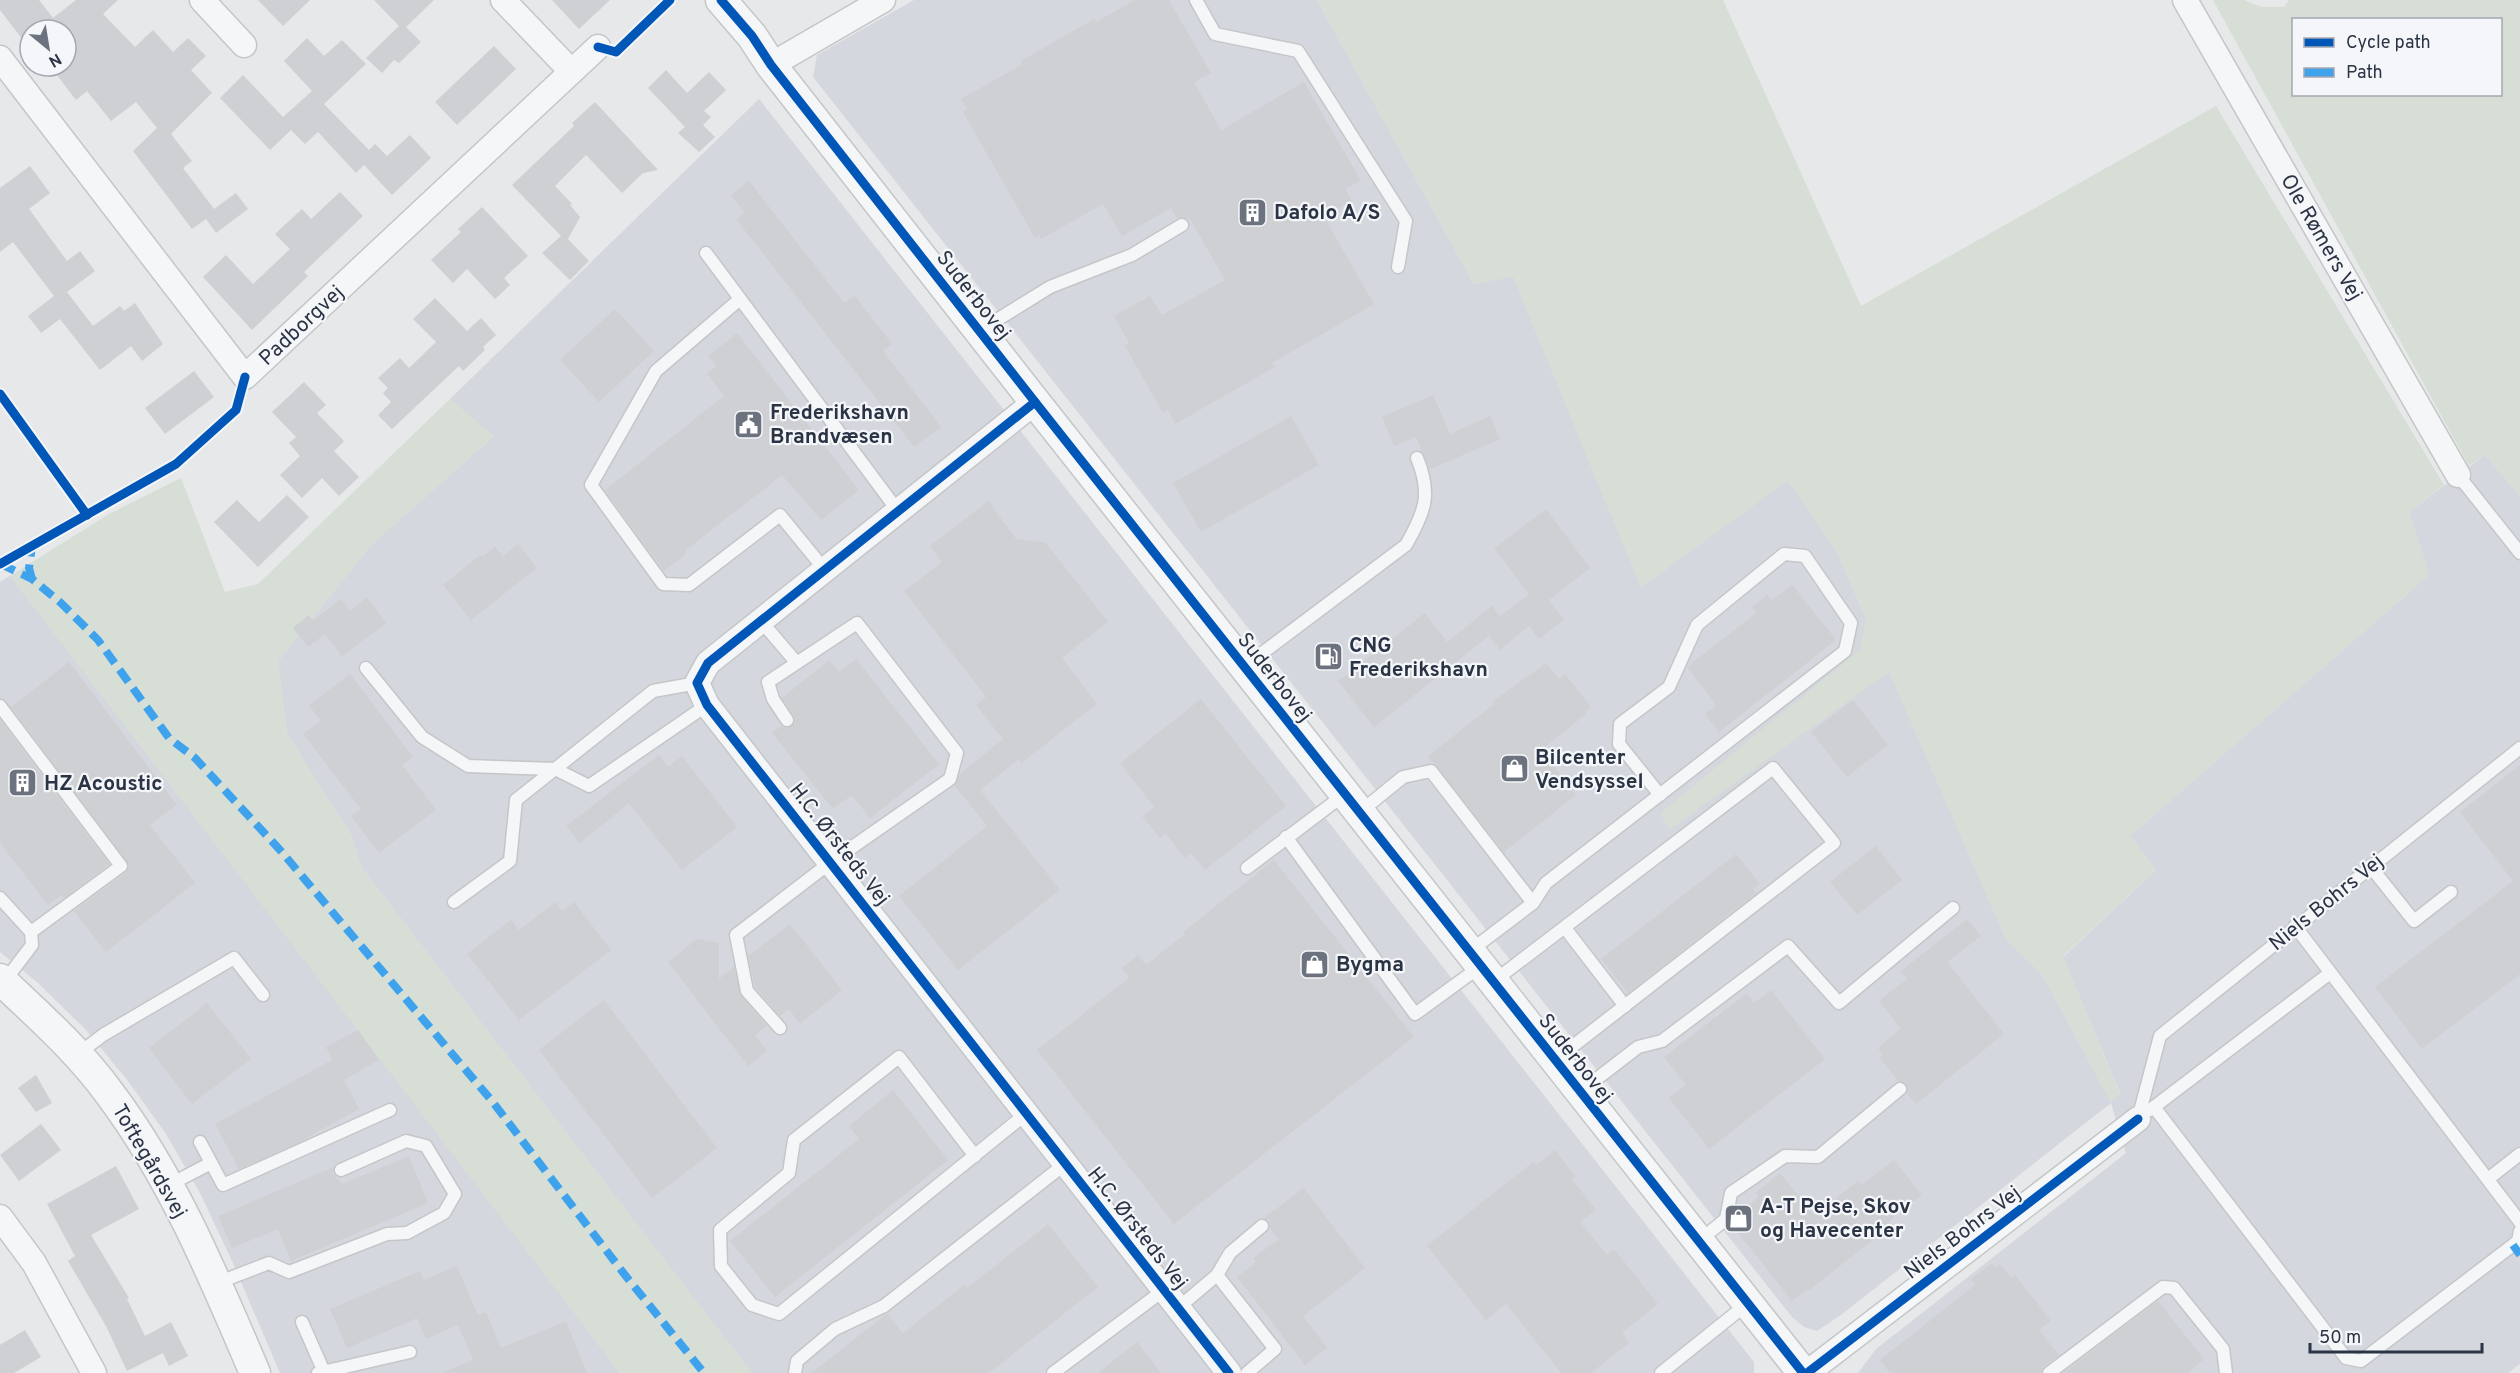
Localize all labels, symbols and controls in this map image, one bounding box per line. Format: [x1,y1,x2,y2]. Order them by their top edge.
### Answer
north arrow [18,18,78,78]
legend [2292,18,2502,96]
text: Cycle path [2346,32,2431,55]
text: N [45,48,64,71]
text: Path [2346,62,2383,85]
street label: Ole Rømers Vej [2274,170,2368,306]
building icon: Dafolo A/S [1237,196,1269,228]
place label: Dafolo A/S [1274,200,1380,227]
street label: Suderbovej [929,246,1016,346]
street label: Padborgvej [254,280,350,372]
place label: Frederikshavn Brandvæsen [770,400,909,451]
public building icon: Frederikshavn Brandvæsen [733,408,765,440]
street label: Suderbovej [1230,628,1317,728]
place label: CNG Frederikshavn [1349,633,1488,684]
fuel station icon: CNG Frederikshavn [1312,641,1344,673]
place label: Bilcenter Vendsyssel [1535,745,1644,796]
shop icon: Bilcenter Vendsyssel [1498,753,1530,785]
building icon: HZ Acoustic [7,767,39,799]
place label: HZ Acoustic [44,771,163,798]
street label: H.C. Ørsteds Vej [783,778,895,912]
street label: Niels Bohrs Vej [2264,849,2390,958]
shop icon: Bygma [1299,948,1331,980]
place label: Bygma [1336,952,1404,979]
street label: Suderbovej [1531,1009,1618,1109]
street label: Toftegårdsvej [105,1100,192,1224]
street label: H.C. Ørsteds Vej [1081,1162,1193,1296]
street label: Niels Bohrs Vej [1899,1180,2027,1286]
place label: A-T Pejse, Skov og Havecenter [1760,1194,1911,1245]
shop icon: A-T Pejse, Skov og Havecenter [1723,1202,1755,1234]
scale bar [2310,1316,2482,1354]
text: 50 m [2319,1327,2361,1350]

